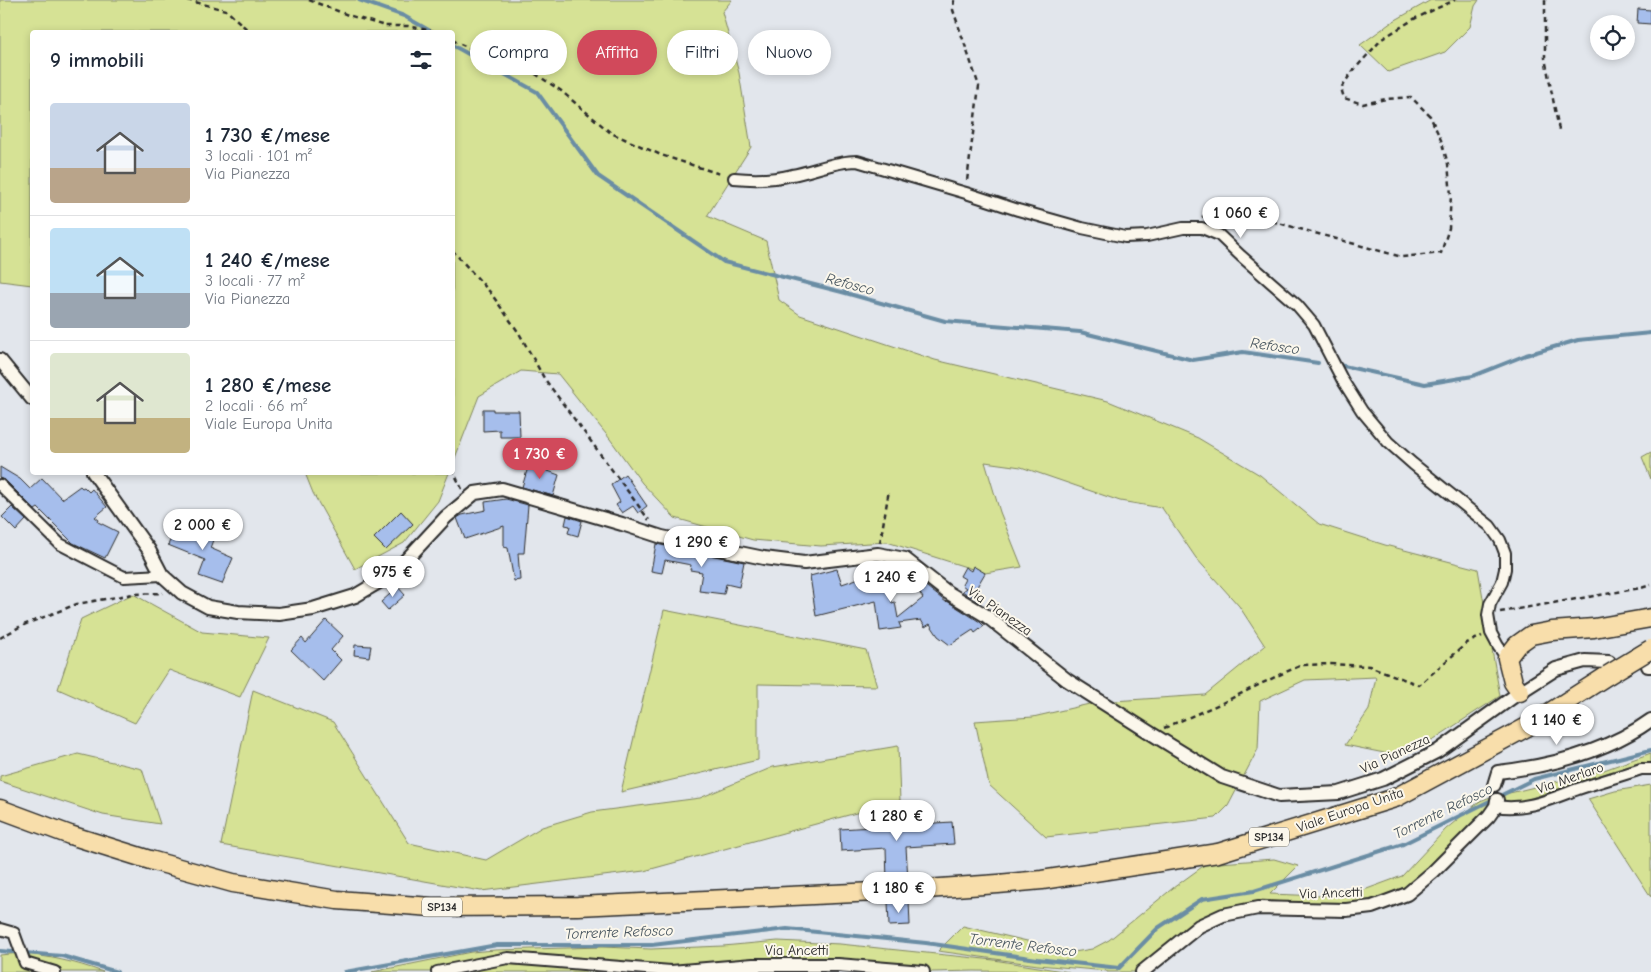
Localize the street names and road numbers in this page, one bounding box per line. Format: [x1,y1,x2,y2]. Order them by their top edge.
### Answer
street label: Via Pianezza [965,583,1035,639]
street label: Via Pianezza [1358,731,1432,777]
street label: Via Merlaro [1534,759,1606,797]
street label: Viale Europa Unita [1294,784,1406,836]
road number: SP134 [1249,828,1289,846]
street label: Via Ancetti [1299,883,1363,903]
road number: SP134 [422,898,462,916]
street label: Via Ancetti [765,942,829,959]

